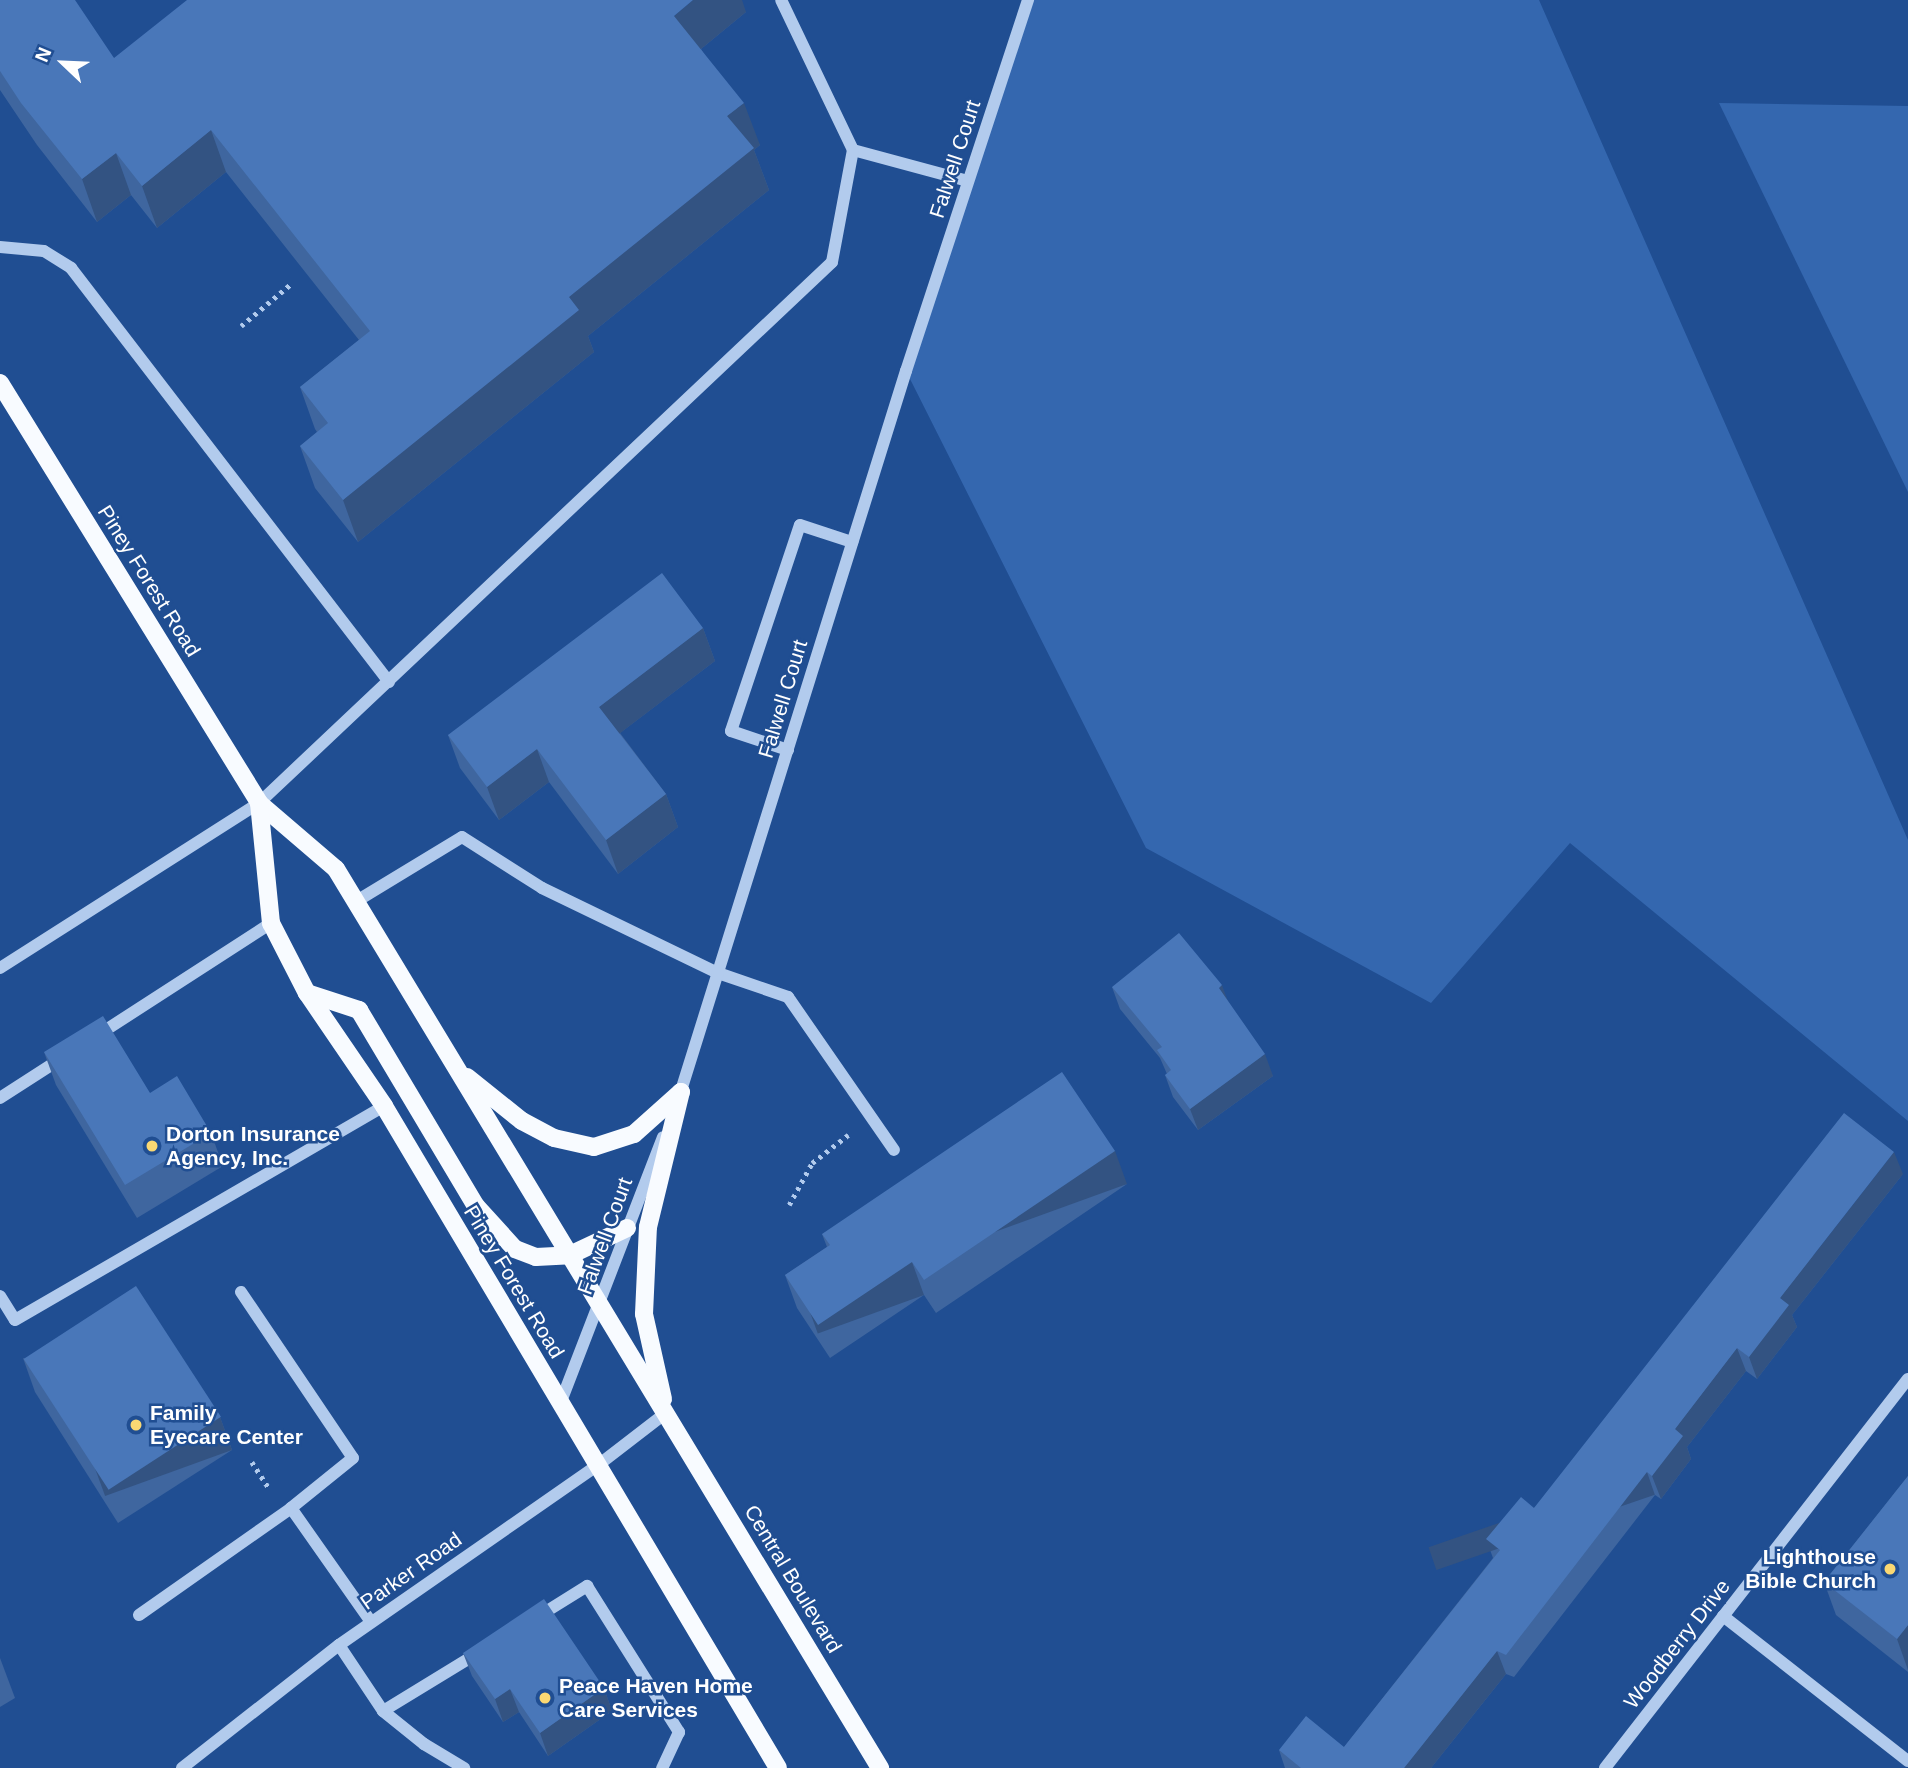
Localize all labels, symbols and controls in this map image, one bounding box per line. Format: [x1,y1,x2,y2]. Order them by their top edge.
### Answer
north arrow [28,28,98,98]
text: N [31,44,56,65]
street label: Falwell Court [924,97,986,221]
street label: Piney Forest Road [92,501,206,661]
street label: Falwell Court [753,637,813,761]
place label: Dorton Insurance Agency, Inc. [166,1121,340,1171]
marker: Dorton Insurance Agency, Inc. [144,1138,160,1154]
street label: Falwell Court [572,1174,638,1298]
street label: Piney Forest Road [458,1201,570,1363]
place label: Family Eyecare Center [150,1400,303,1450]
marker: Family Eyecare Center [128,1417,144,1433]
street label: Central Boulevard [739,1500,847,1658]
street label: Parker Road [355,1527,467,1615]
place label: Lighthouse Bible Church [1745,1544,1876,1594]
marker: Lighthouse Bible Church [1882,1561,1898,1577]
street label: Woodberry Drive [1619,1574,1735,1714]
place label: Peace Haven Home Care Services [559,1673,753,1723]
marker: Peace Haven Home Care Services [537,1690,553,1706]

